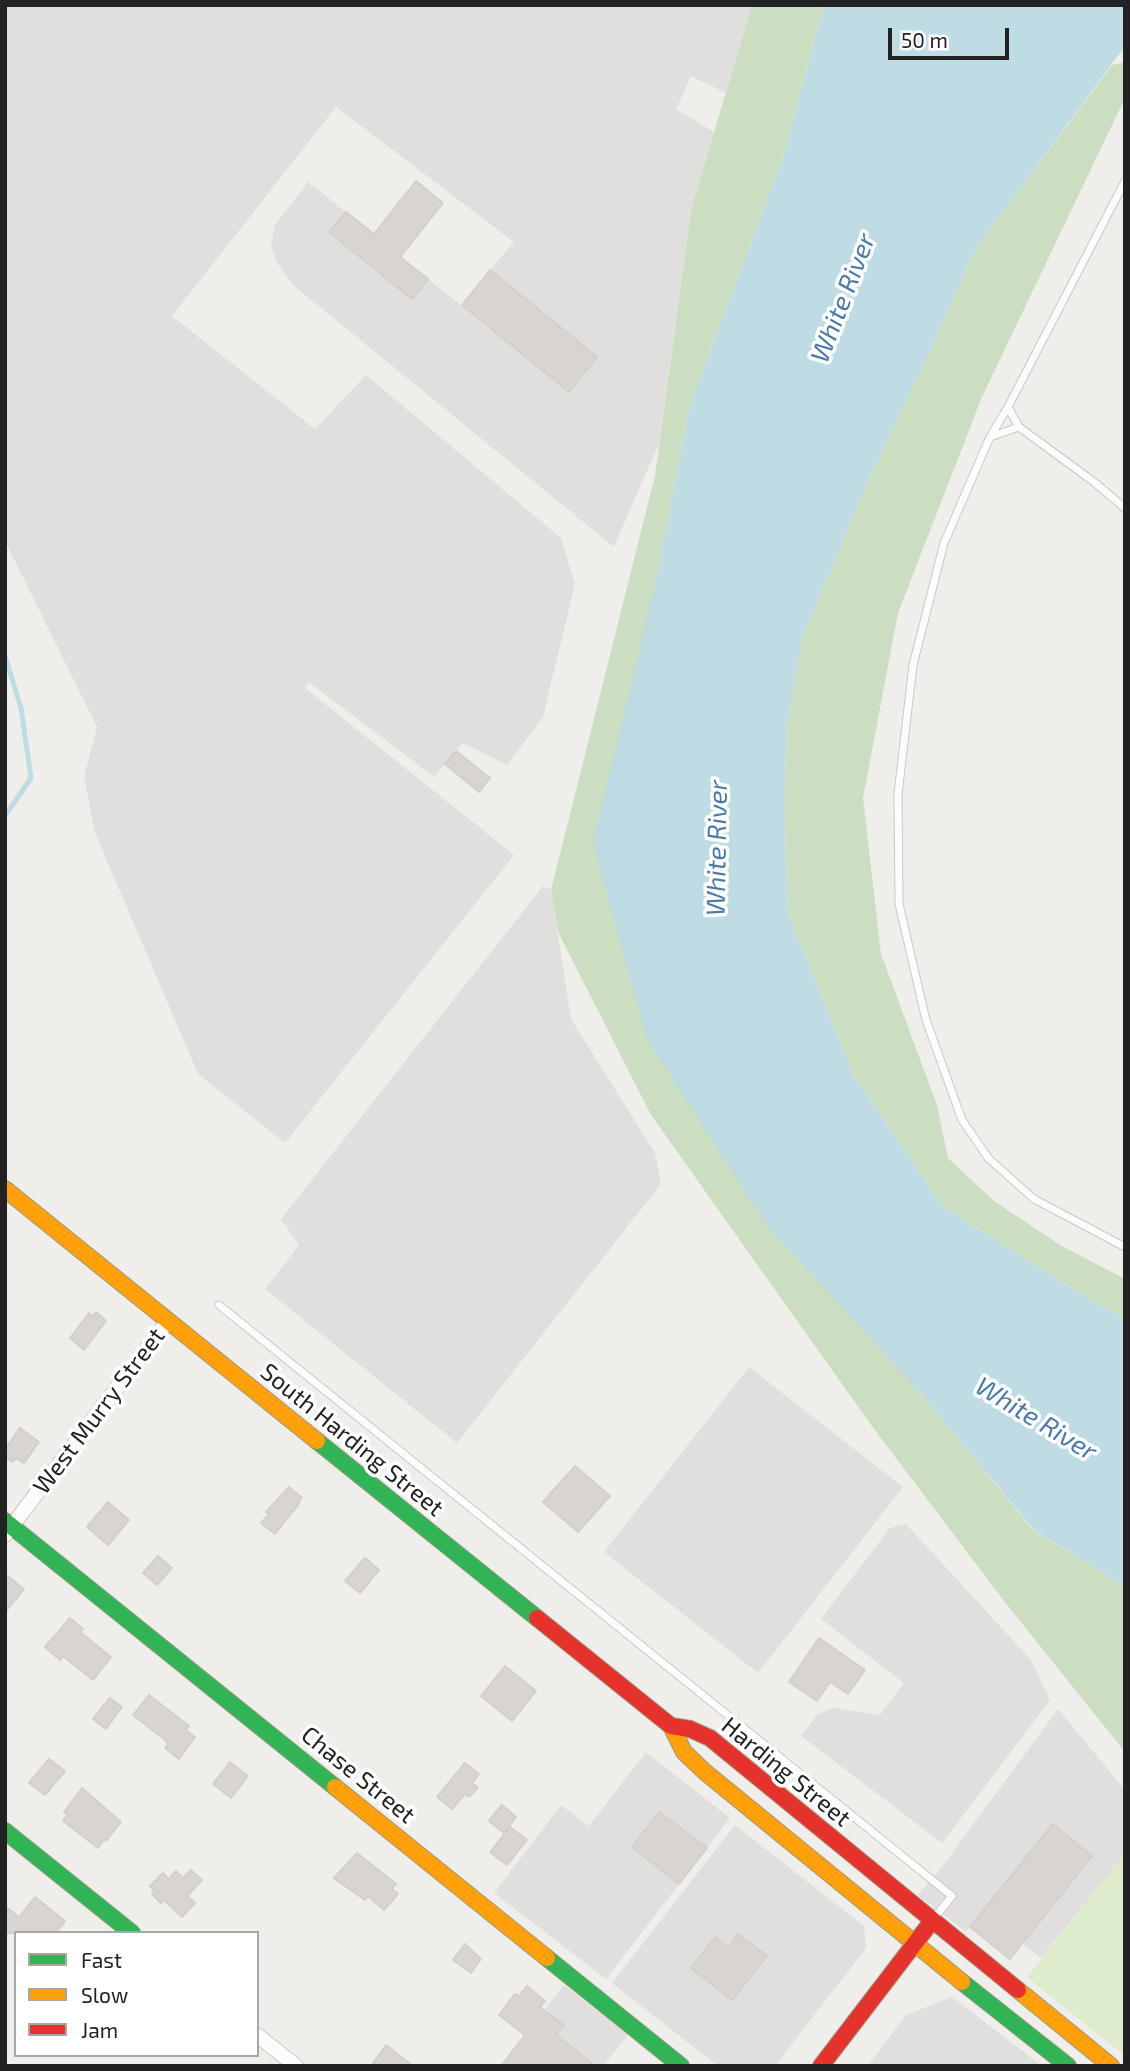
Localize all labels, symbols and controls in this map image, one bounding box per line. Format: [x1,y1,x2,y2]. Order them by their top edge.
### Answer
scale bar [892,14,1013,58]
text: 50 m [901,27,948,52]
water label: White River [804,229,882,367]
water label: White River [700,780,734,916]
street label: West Murry Street [27,1322,171,1500]
street label: South Harding Street [255,1357,449,1523]
water label: White River [970,1371,1102,1467]
street label: Harding Street [716,1711,856,1833]
street label: Chase Street [295,1720,421,1830]
legend [14,1931,259,2057]
text: Fast [81,1947,122,1972]
text: Slow [81,1982,128,2007]
text: Jam [81,2017,118,2042]

